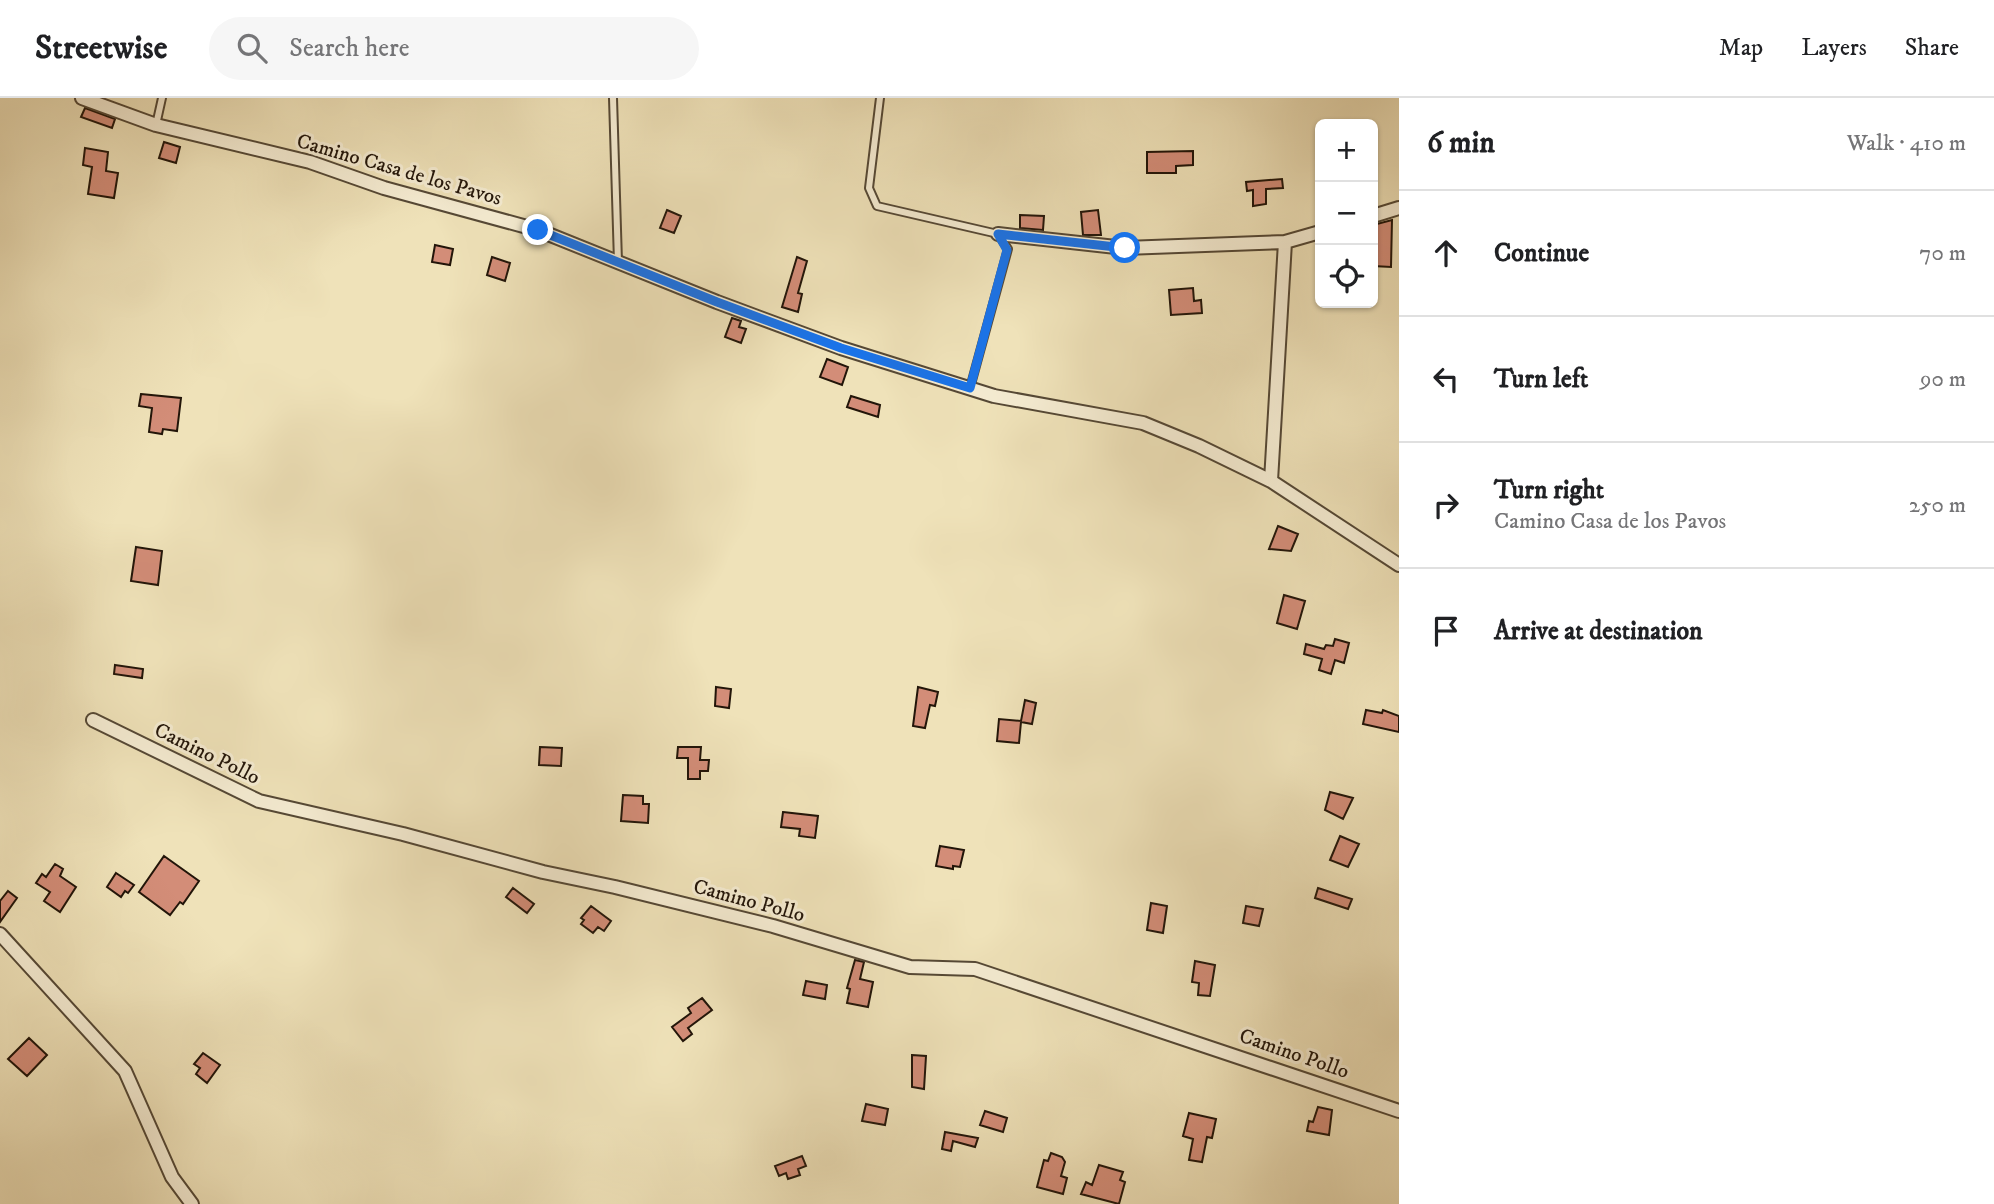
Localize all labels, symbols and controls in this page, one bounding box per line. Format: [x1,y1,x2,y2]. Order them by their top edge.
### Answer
search box [209,17,699,80]
text: Streetwise [35,28,167,69]
icon: search [233,29,271,67]
text: Search here [289,32,409,65]
text: Map [1719,33,1763,63]
text: Layers [1801,33,1867,63]
text: Share [1905,33,1959,63]
map controls [1315,119,1378,308]
button: + [1315,119,1378,182]
text: 6 min [1427,125,1495,162]
street label: Camino Casa de los Pavos [293,128,505,212]
text: Walk · 410 m [1847,129,1966,158]
button: − [1315,182,1378,245]
route end [522,214,553,245]
route start [1109,232,1140,263]
icon: ahead [1427,234,1465,272]
text: Continue [1494,237,1589,270]
text: 70 m [1919,239,1966,268]
button: locate [1315,245,1378,308]
icon: left [1427,360,1465,398]
text: Turn left [1494,363,1588,396]
text: 90 m [1920,365,1966,394]
text: Turn right [1494,474,1604,507]
icon: right [1427,486,1465,524]
text: 250 m [1909,491,1966,520]
text: Camino Casa de los Pavos [1494,507,1726,536]
icon: arrive [1427,612,1465,650]
text: Arrive at destination [1494,615,1703,648]
street label: Camino Pollo [150,717,264,791]
street label: Camino Pollo [690,874,808,928]
street label: Camino Pollo [1236,1023,1352,1085]

